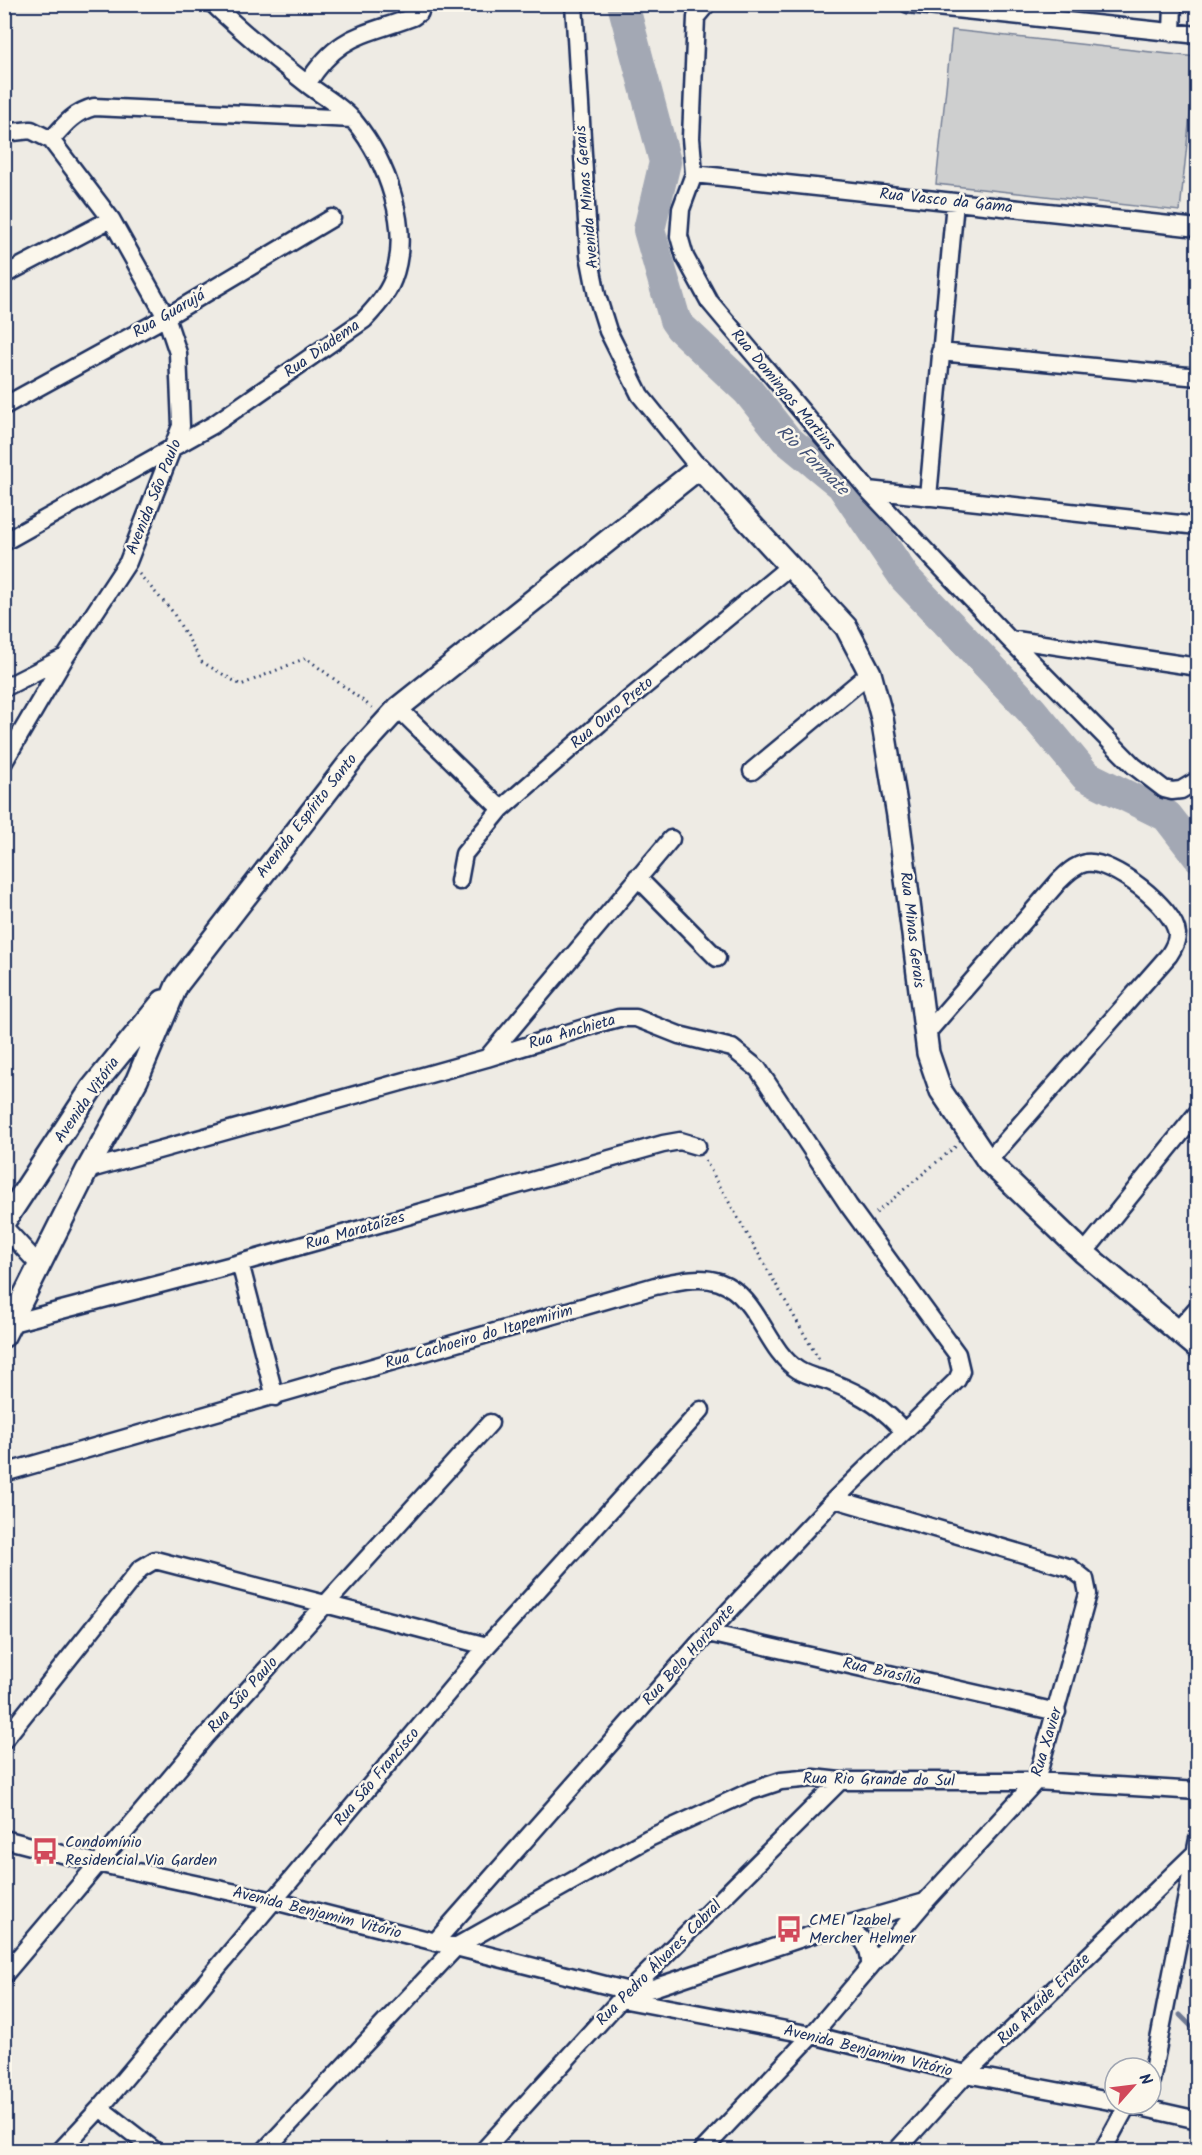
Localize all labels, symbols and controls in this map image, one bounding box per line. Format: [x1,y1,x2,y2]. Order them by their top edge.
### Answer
street label: Avenida Minas Gerais [568,124,606,270]
street label: Rua Vasco da Gama [878,182,1014,220]
street label: Rua Guarujá [128,282,211,345]
street label: Rua Diadema [279,314,365,384]
street label: Rua Domingos Martins [724,324,842,457]
water label: Rio Formate [769,419,856,505]
street label: Avenida São Paulo [119,435,189,559]
street label: Rua Ouro Preto [565,671,659,755]
street label: Avenida Espírito Santo [250,748,364,884]
street label: Rua Minas Gerais [892,870,932,990]
street label: Rua Anchieta [525,1008,619,1056]
street label: Avenida Vitória [48,1052,126,1148]
street label: Rua Marataízes [302,1205,408,1257]
street label: Rua Cachoeiro do Itapemirim [382,1298,576,1376]
street label: Rua Belo Horizonte [636,1599,742,1711]
street label: Rua São Paulo [202,1651,284,1739]
street label: Rua Brasília [840,1651,924,1693]
street label: Rua Xavier [1025,1703,1070,1780]
street label: Rua São Francisco [328,1722,426,1832]
street label: Rua Rio Grande do Sul [803,1766,955,1794]
place label: Condomínio Residencial Via Garden [65,1830,217,1873]
bus stop icon: Condomínio Residencial Via Garden [30,1836,60,1866]
street label: Avenida Benjamim Vitório [230,1880,404,1946]
street label: Rua Pedro Álvares Cabral [590,1894,728,2032]
place label: CMEI Izabel Mercher Helmer [809,1908,918,1951]
bus stop icon: CMEI Izabel Mercher Helmer [774,1914,804,1944]
street label: Rua Ataíde Ervate [991,1948,1097,2050]
street label: Avenida Benjamim Vitório [781,2018,955,2084]
north arrow [1103,2056,1163,2116]
text: N [1132,2069,1158,2090]

